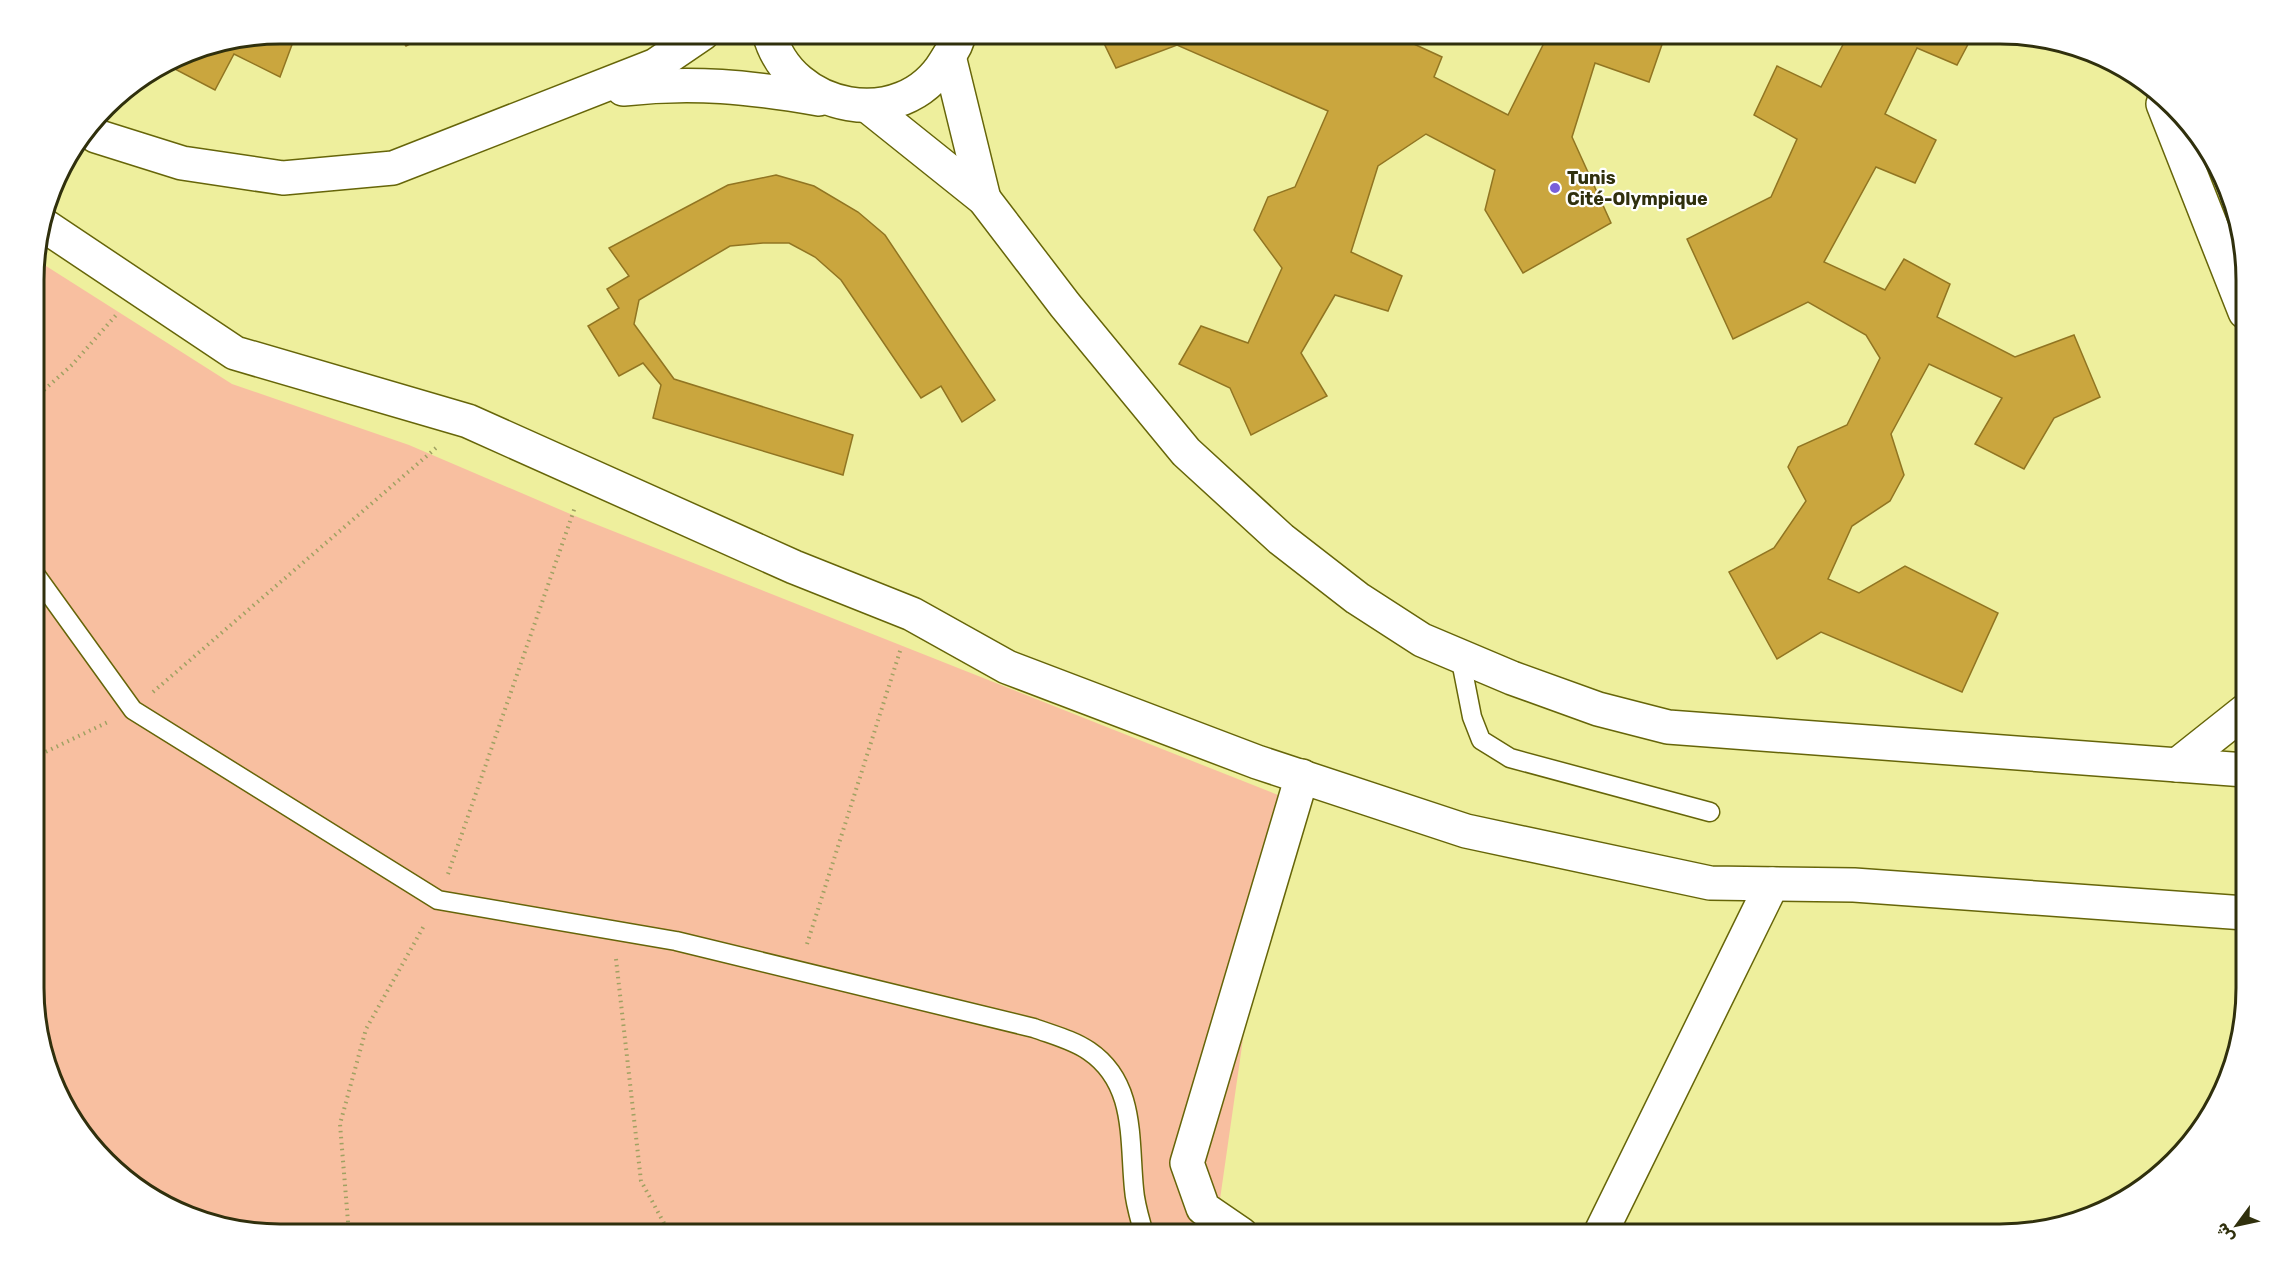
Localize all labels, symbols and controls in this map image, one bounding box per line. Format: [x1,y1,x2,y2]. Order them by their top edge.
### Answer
place label: Tunis Cité-Olympique [1567,167,1708,210]
marker: Tunis Cité-Olympique [1548,181,1562,195]
north arrow [2207,1195,2267,1255]
text: ش [2211,1219,2238,1247]

